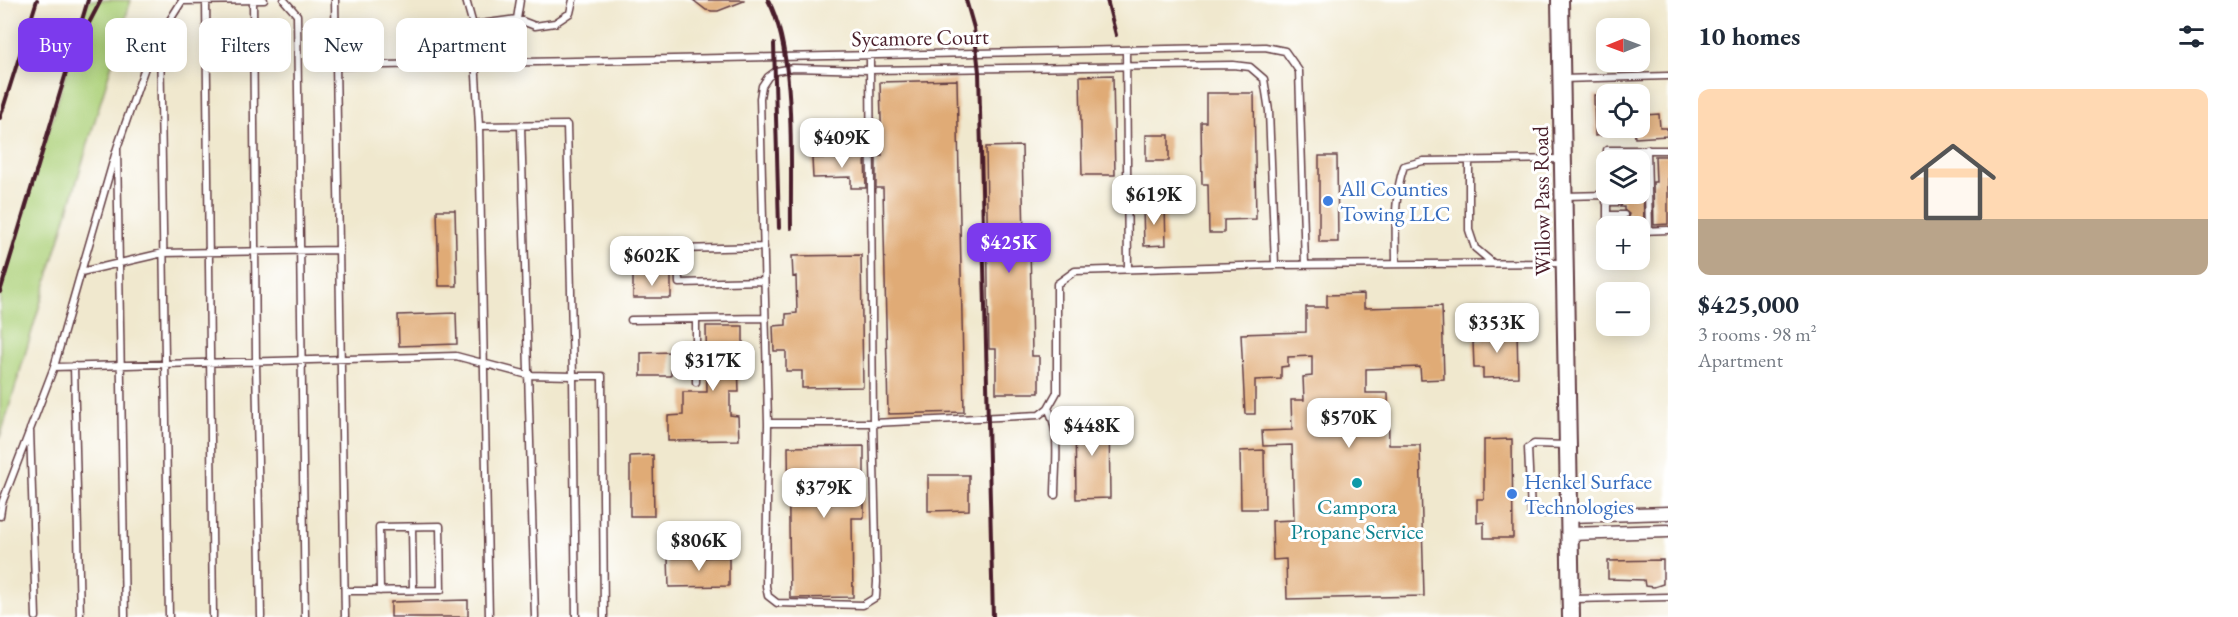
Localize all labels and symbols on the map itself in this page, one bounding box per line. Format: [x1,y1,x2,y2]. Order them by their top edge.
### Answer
north arrow [1596,18,1650,72]
street label: Sycamore Court [851,22,989,53]
pin: $409K [800,118,884,169]
street label: Willow Pass Road [1526,125,1557,276]
place label: All Counties Towing LLC [1339,174,1450,228]
pin: $619K [1112,175,1196,226]
marker: All Counties Towing LLC [1321,194,1335,208]
pin: $425K [967,223,1051,274]
pin: $602K [610,236,694,287]
pin: $353K [1455,303,1539,354]
pin: $317K [671,341,755,392]
pin: $570K [1307,398,1391,449]
pin: $448K [1050,406,1134,457]
place label: Henkel Surface Technologies [1524,467,1653,521]
pin: $379K [782,468,866,519]
marker: Campora Propane Service [1350,476,1364,490]
marker: Henkel Surface Technologies [1505,487,1519,501]
place label: Campora Propane Service [1290,492,1424,546]
pin: $806K [657,521,741,572]

